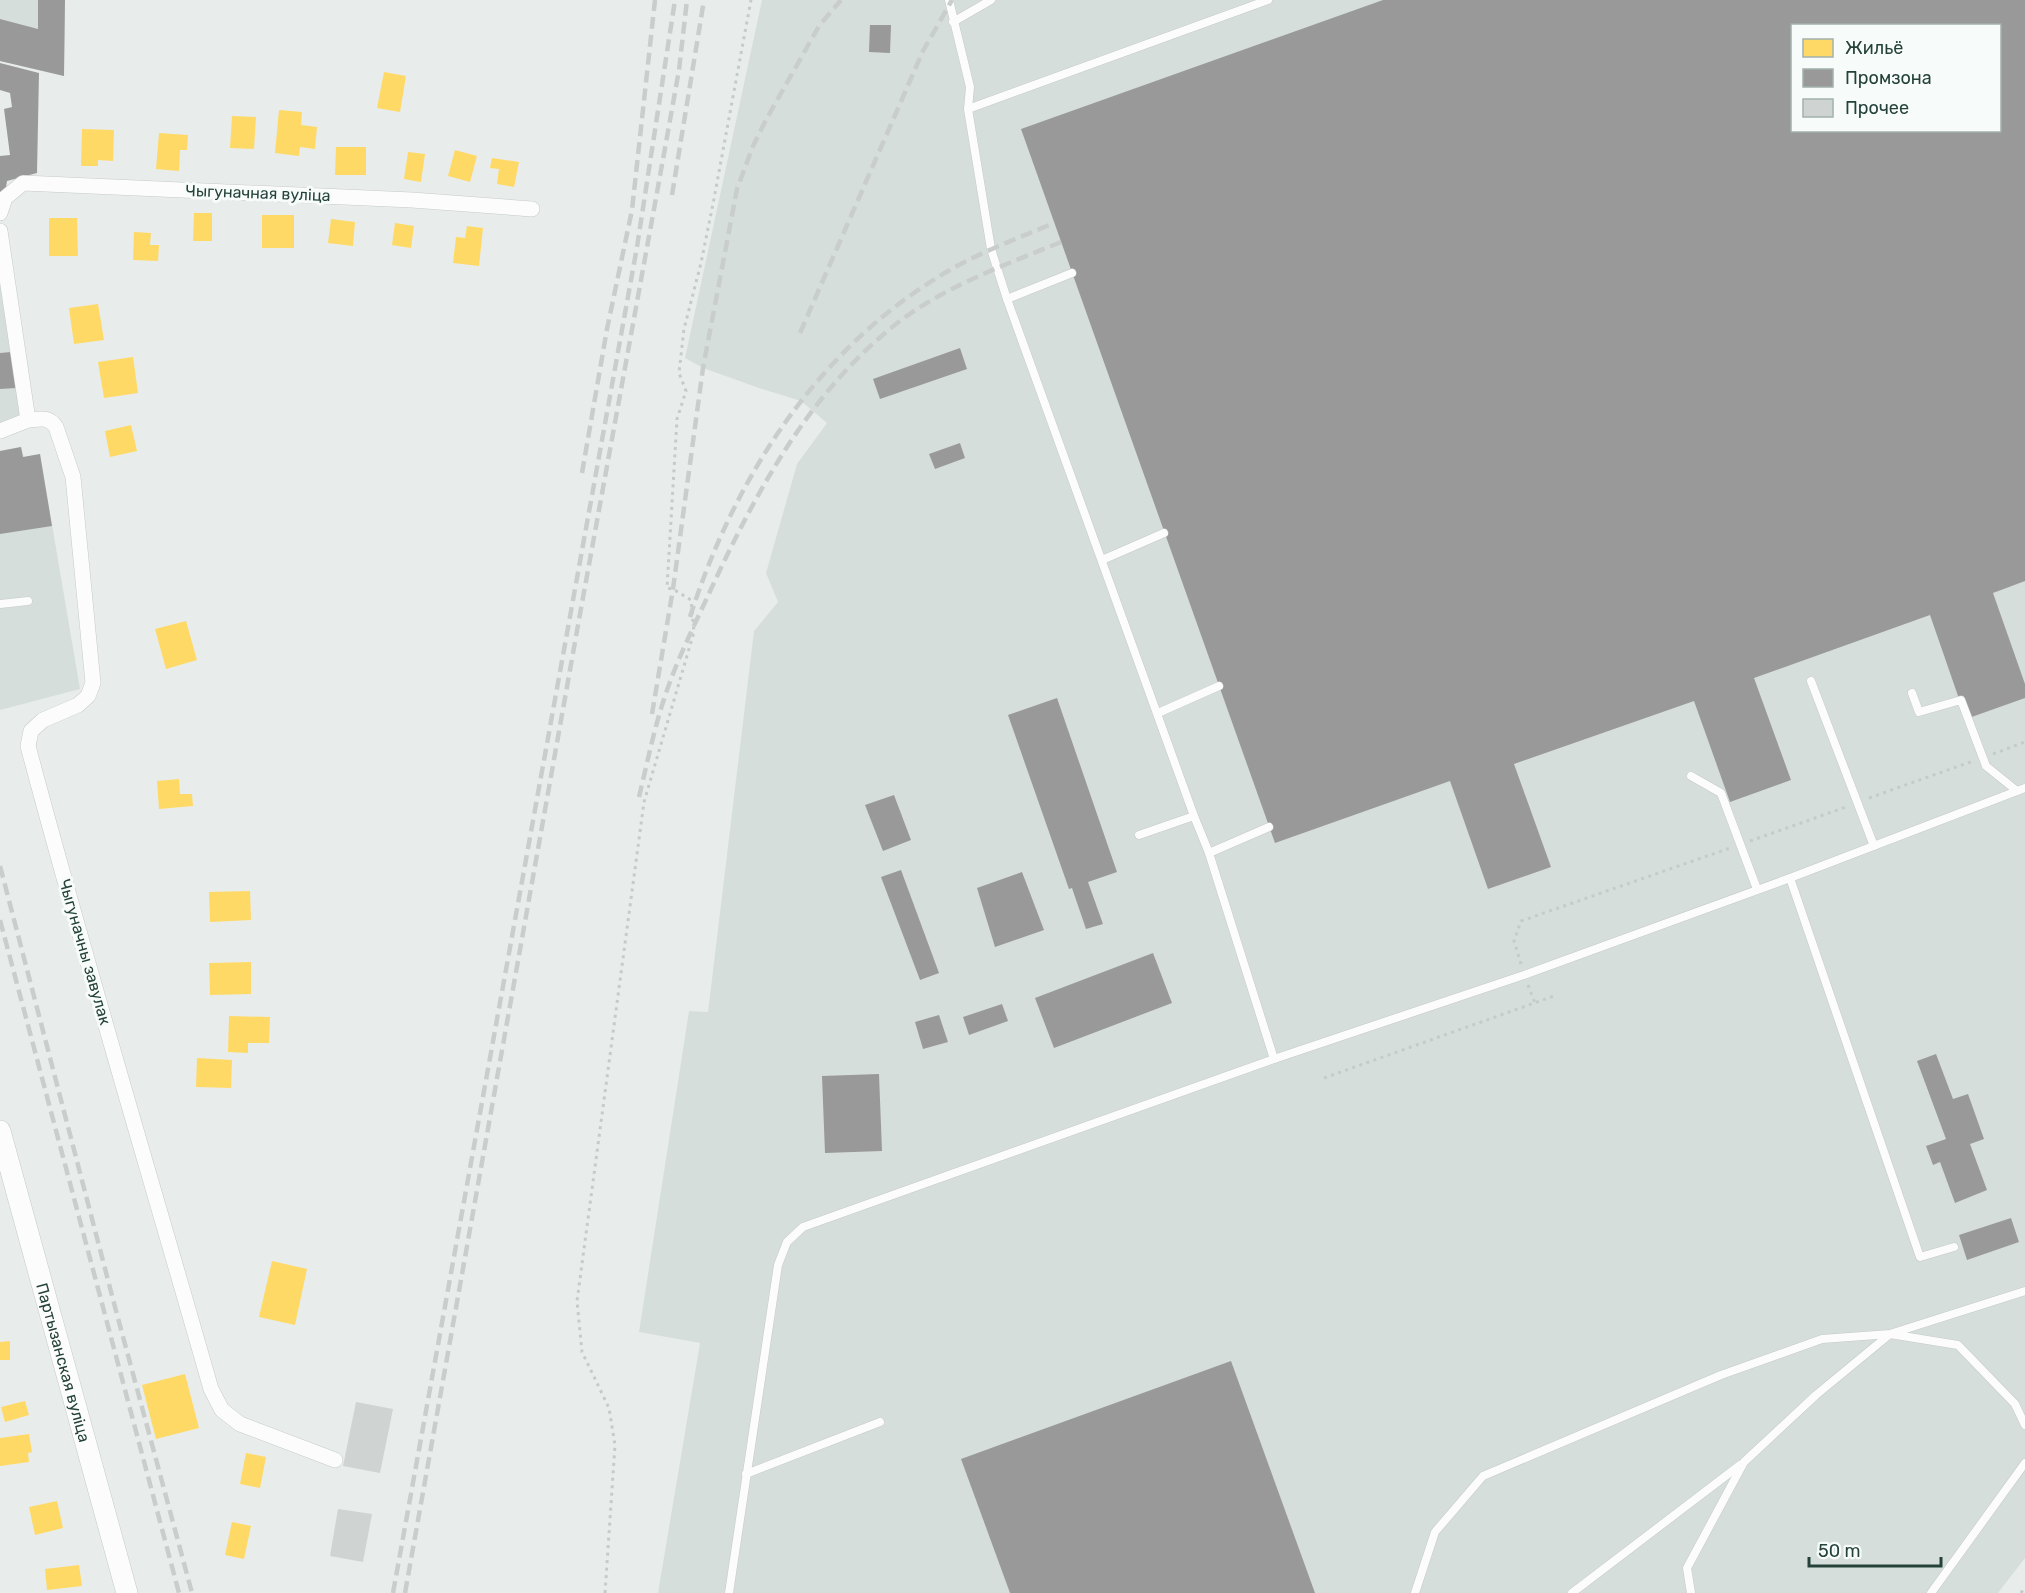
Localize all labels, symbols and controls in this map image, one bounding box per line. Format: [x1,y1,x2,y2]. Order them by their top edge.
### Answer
legend [1791,24,2001,132]
text: Жильё [1845,37,1903,59]
text: Промзона [1845,67,1932,89]
text: Прочее [1845,97,1909,119]
street label: Чыгуначная вуліца [185,181,331,205]
street label: Чыгуначны завулак [55,877,115,1027]
street label: Партызанская вуліца [33,1281,95,1444]
scale bar [1809,1530,1941,1568]
text: 50 m [1818,1540,1861,1562]

